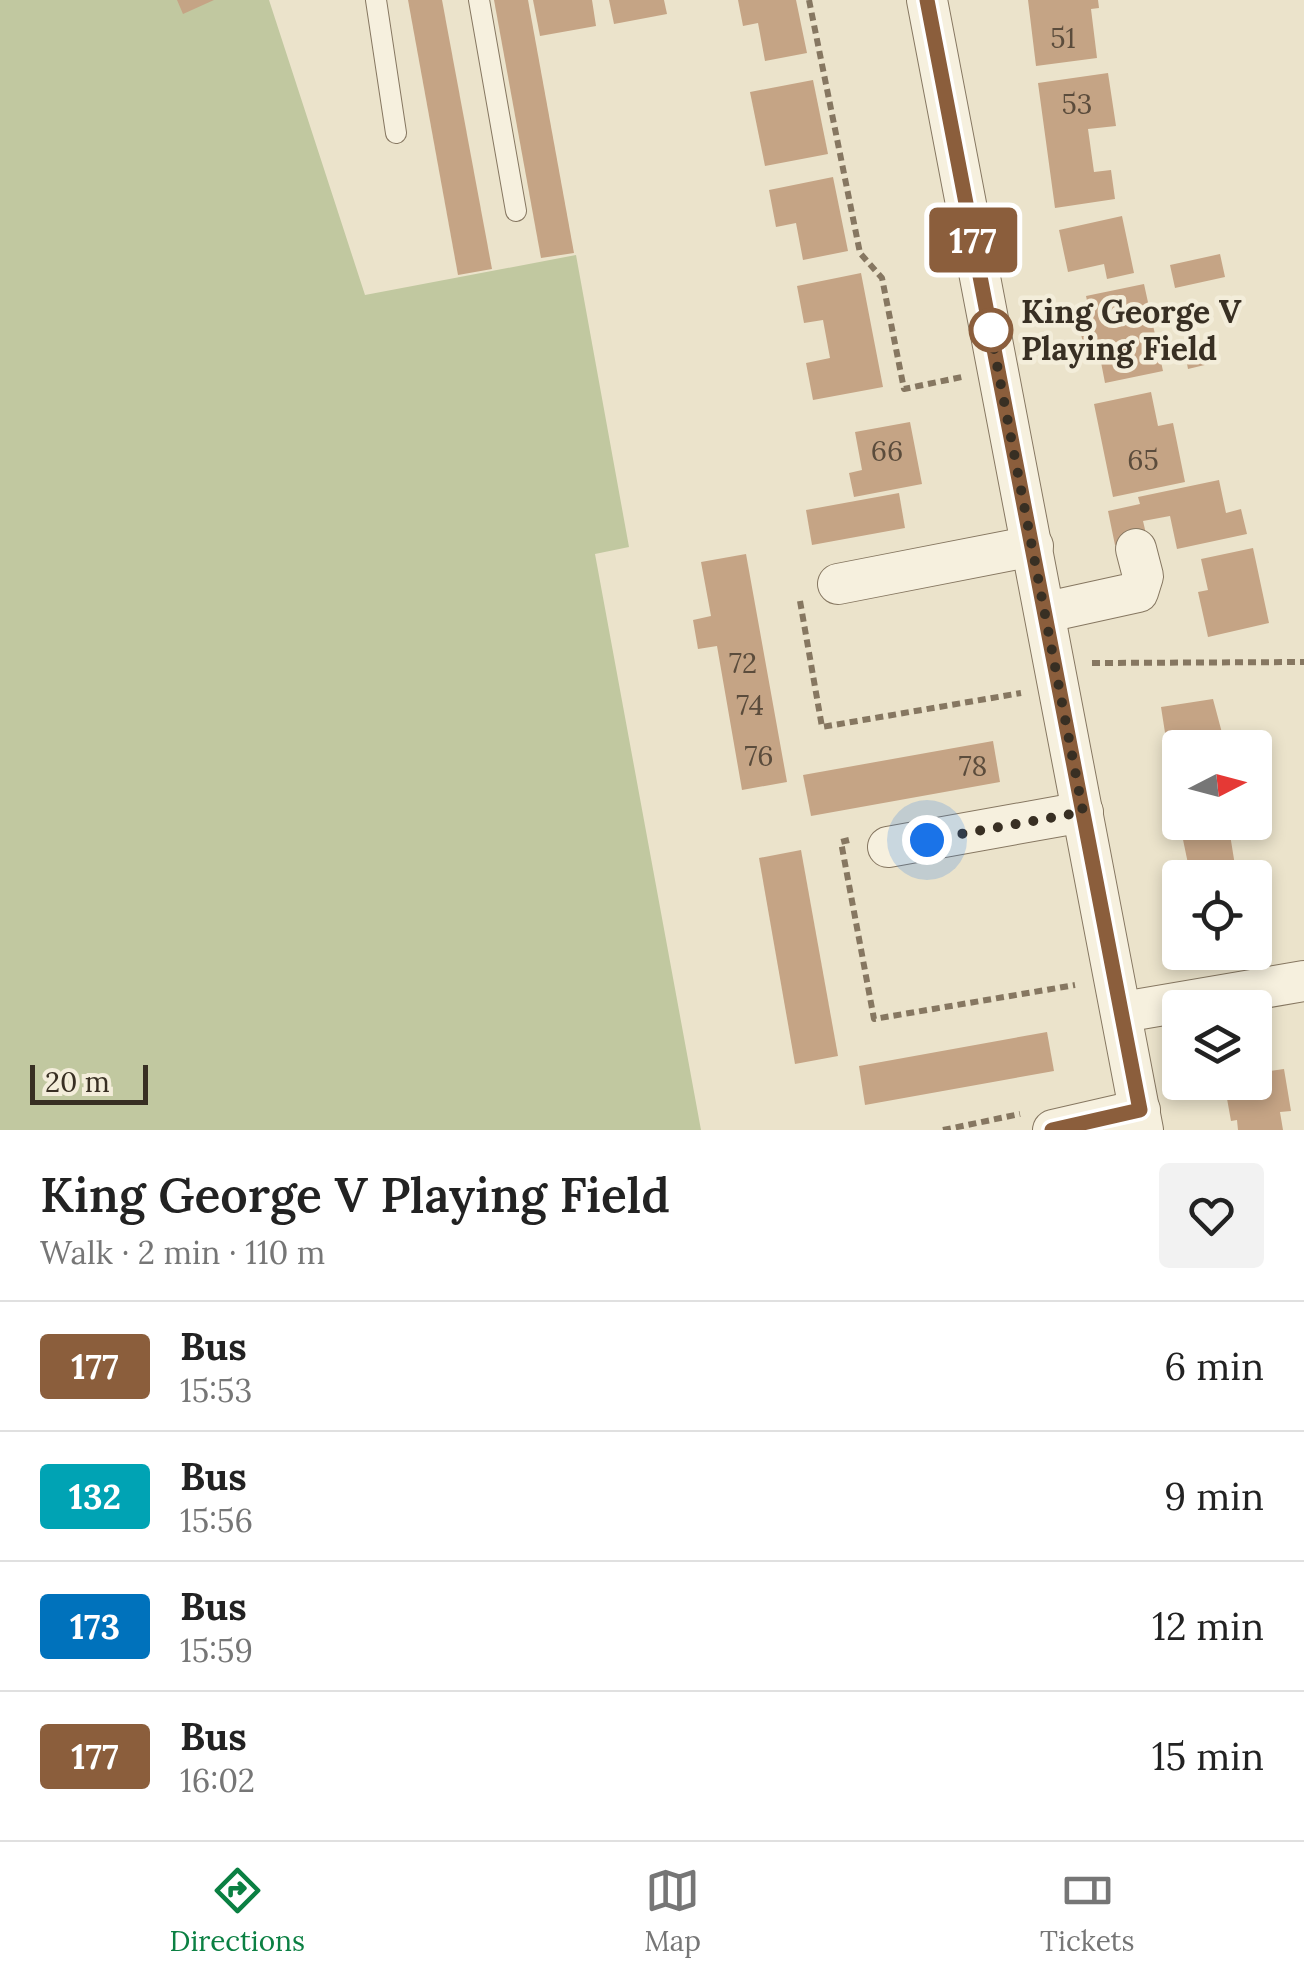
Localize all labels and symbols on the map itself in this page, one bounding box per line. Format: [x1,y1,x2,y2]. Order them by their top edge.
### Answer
house number: 51 [1050,20,1076,56]
house number: 53 [1062,86,1092,122]
line badge: 177 [916,208,1030,272]
place label: King George V Playing Field [1021,291,1242,369]
marker: King George V Playing Field [970,309,1012,351]
house number: 66 [871,433,903,469]
house number: 65 [1127,442,1159,478]
house number: 72 [729,645,757,681]
house number: 74 [736,687,764,723]
north arrow [1162,730,1272,840]
house number: 76 [744,738,774,774]
house number: 78 [959,748,987,784]
your location [902,815,952,865]
scale bar [30,1060,148,1104]

